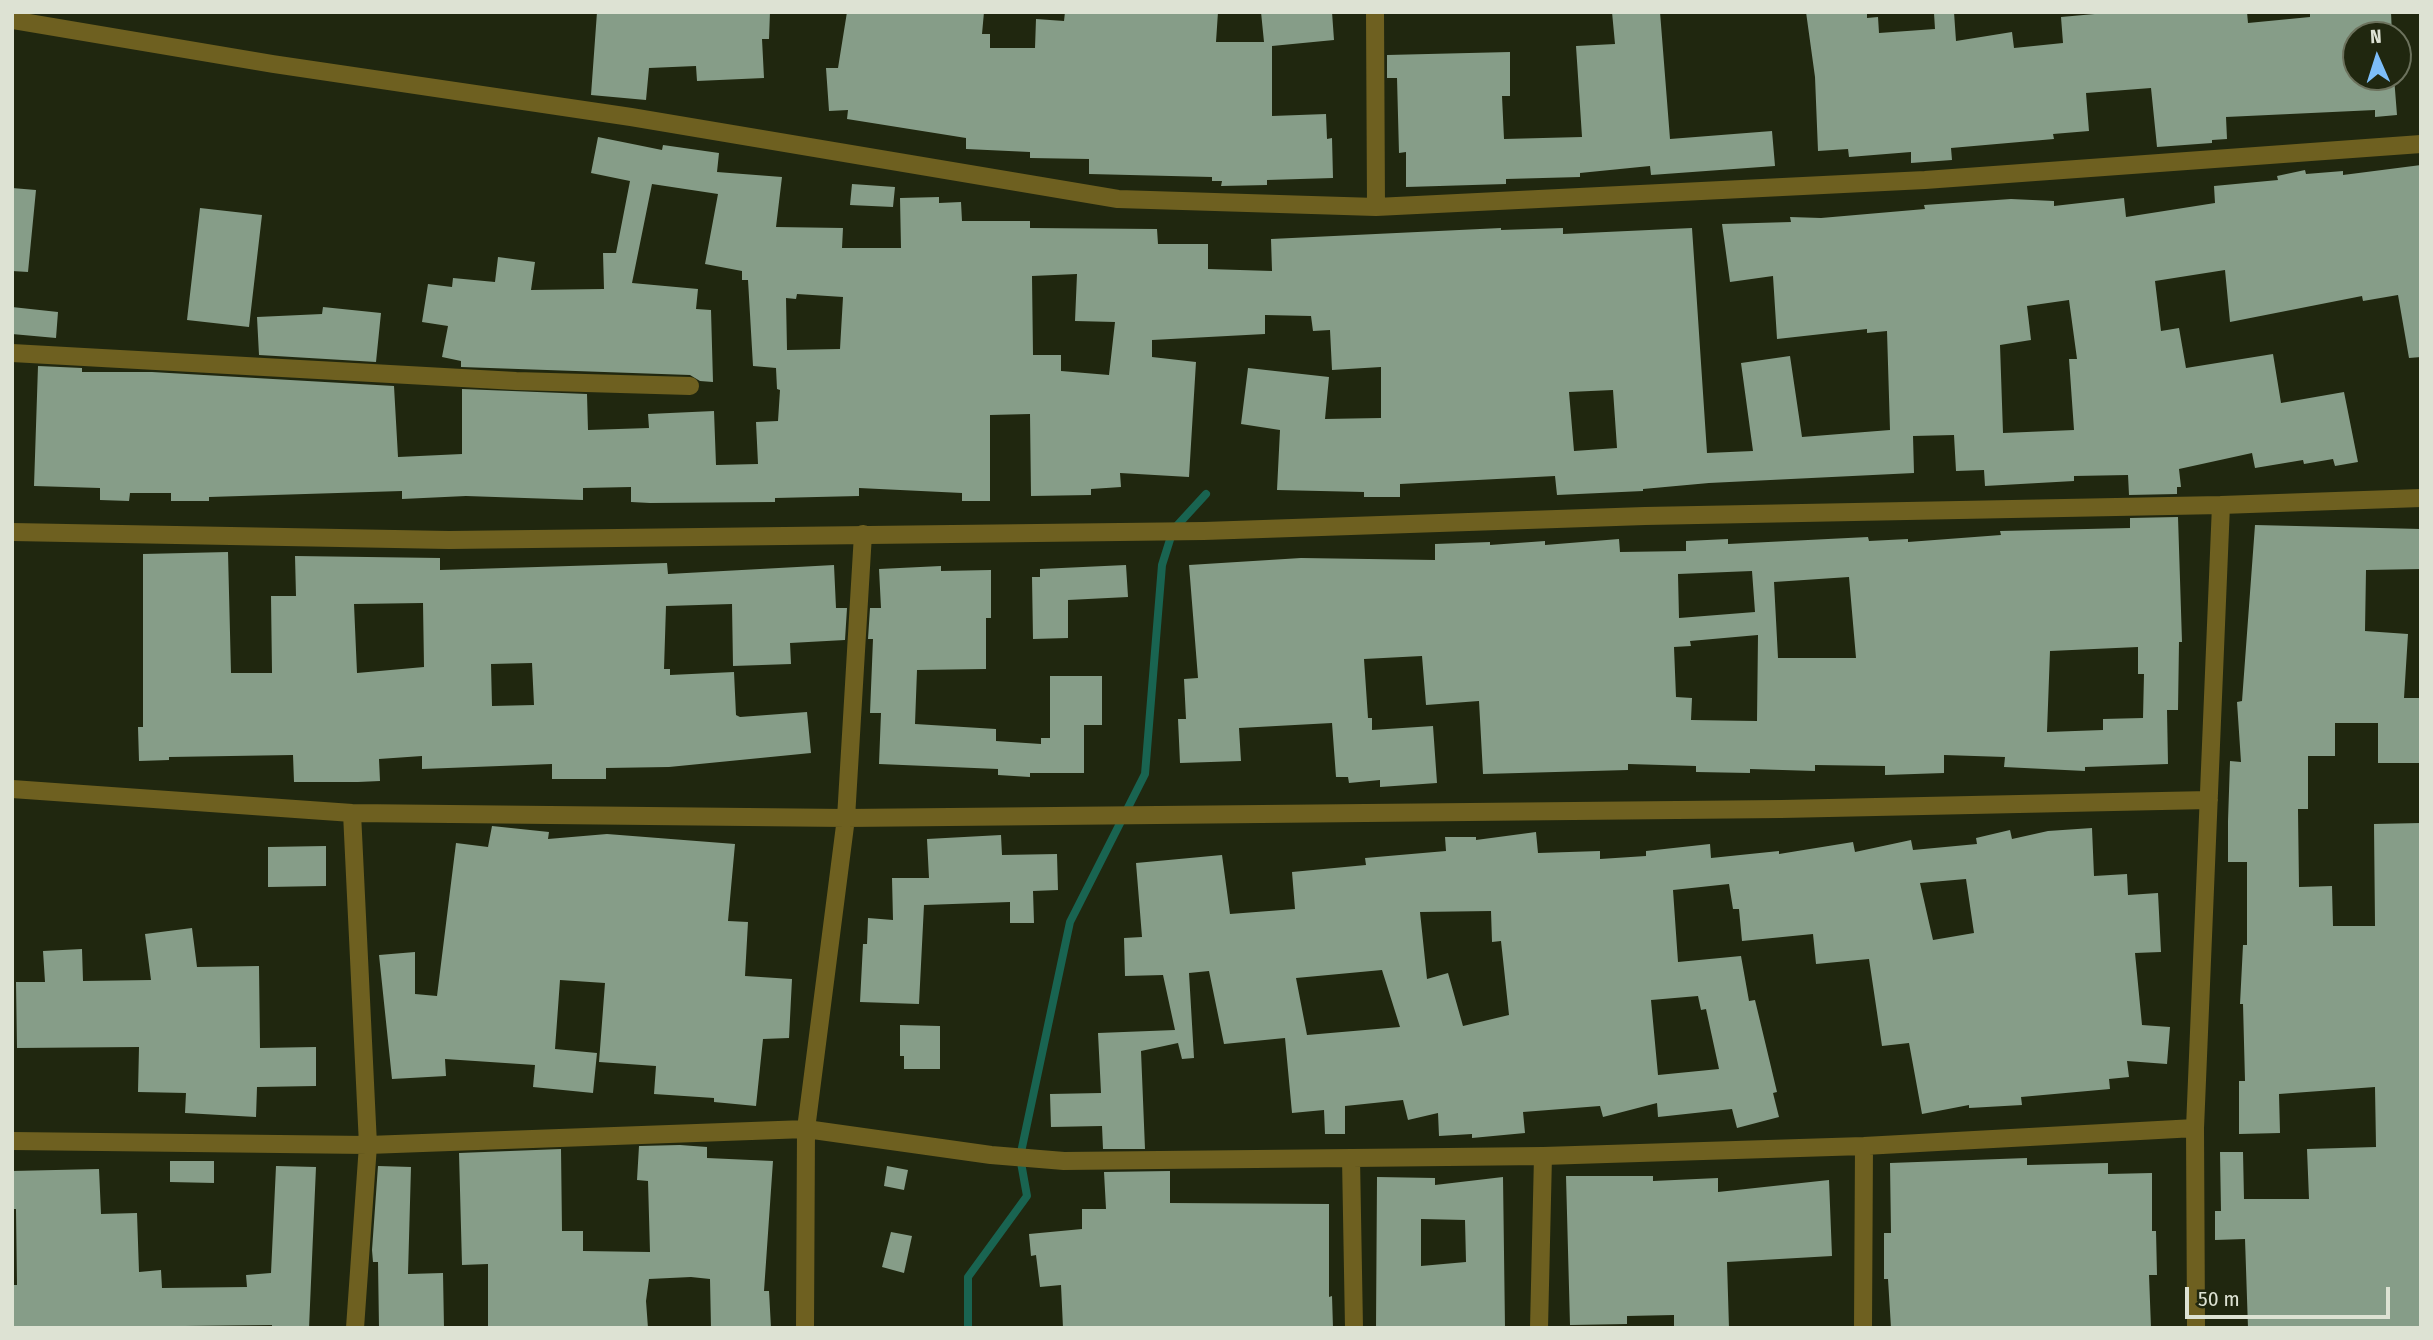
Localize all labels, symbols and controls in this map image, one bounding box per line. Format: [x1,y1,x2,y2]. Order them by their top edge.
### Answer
north arrow [2342,21,2412,91]
text: N [2370,25,2382,48]
scale bar [2188,1274,2393,1318]
text: 50 m [2198,1286,2240,1312]

